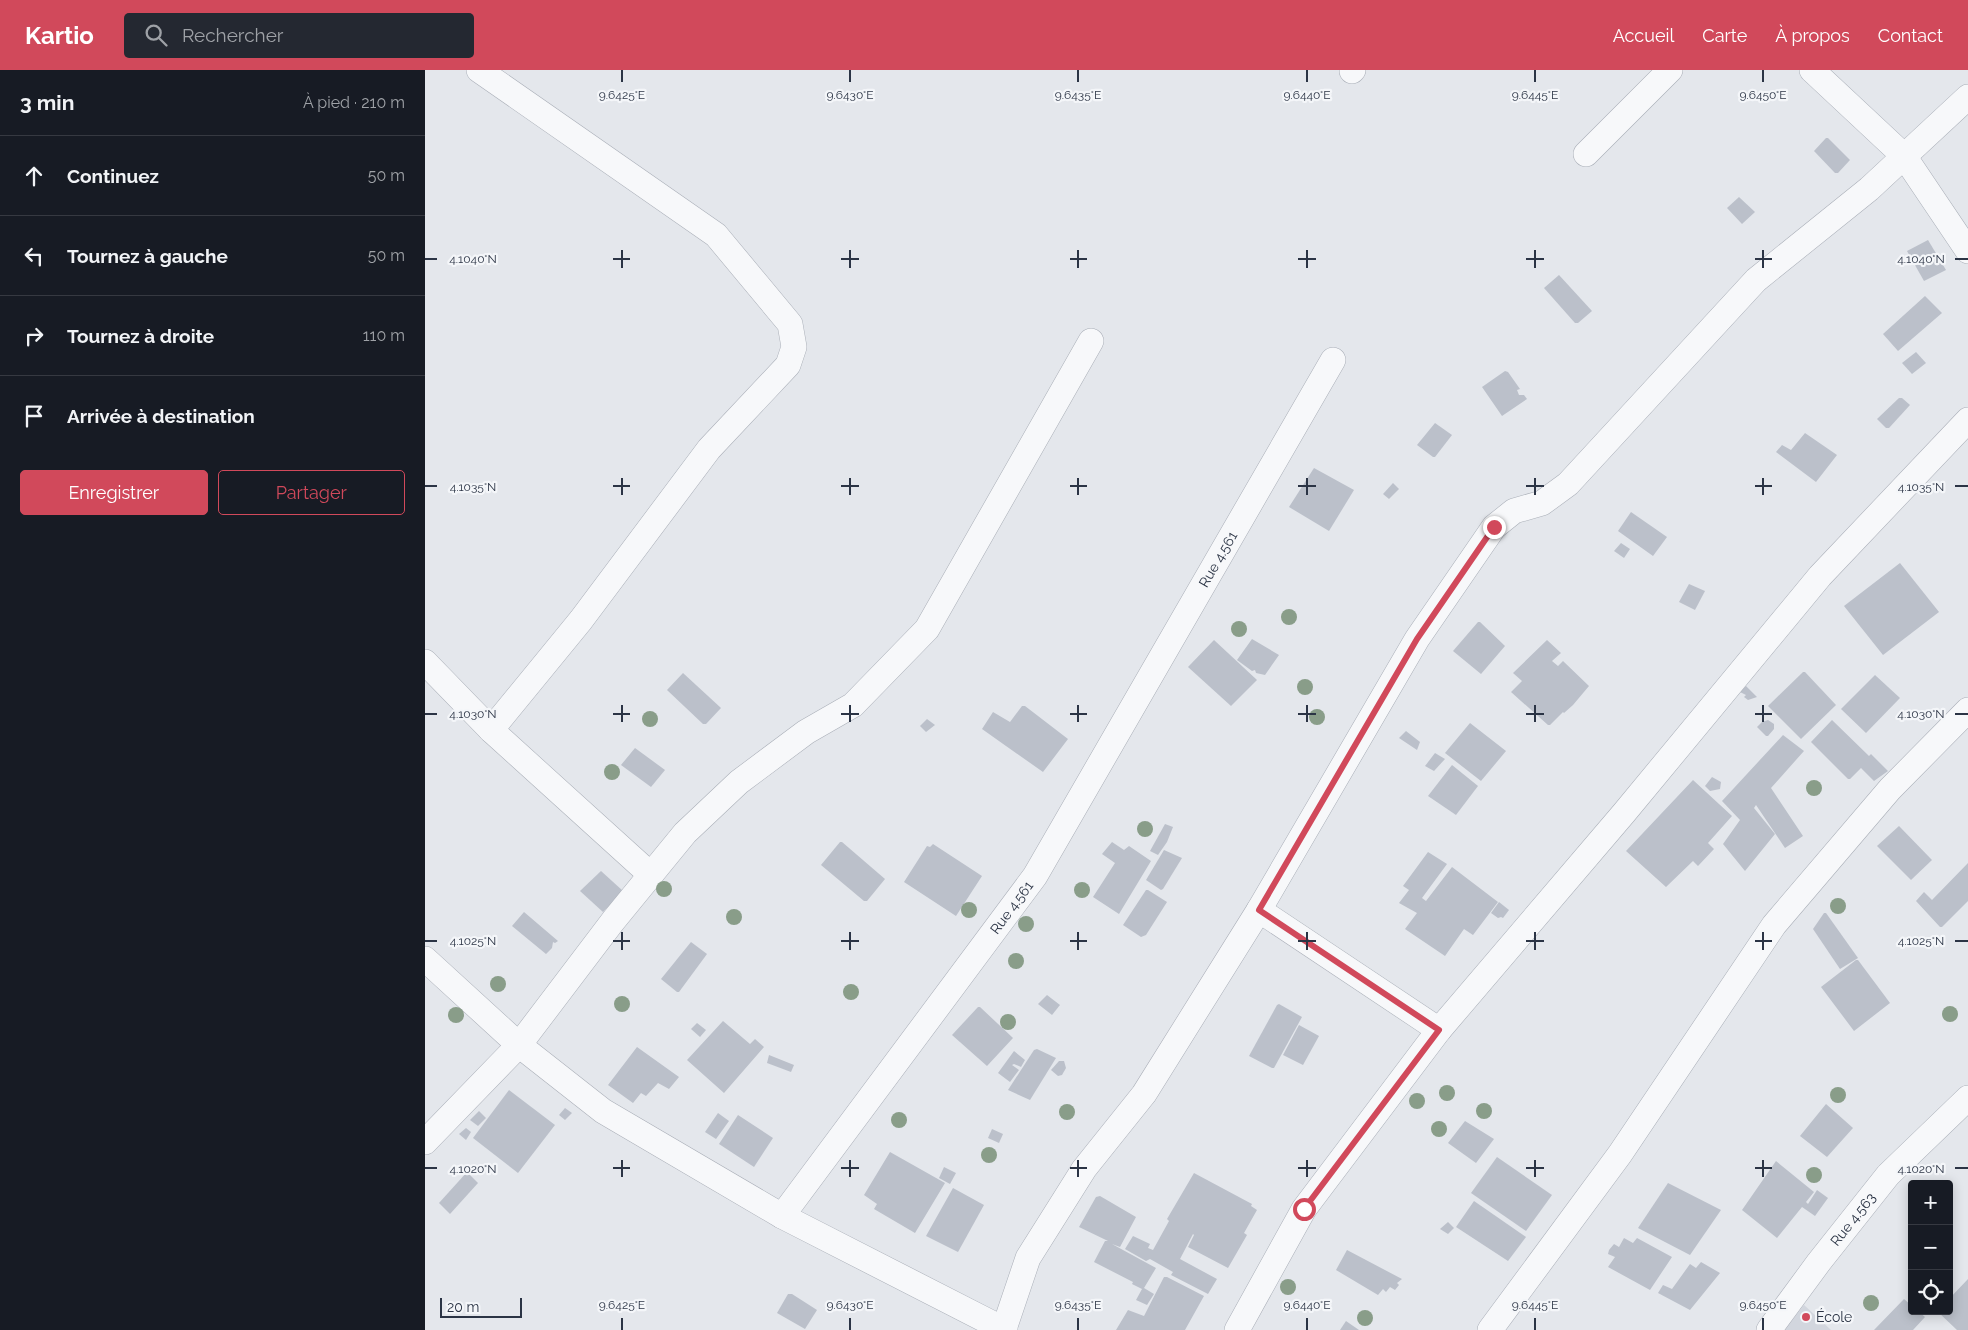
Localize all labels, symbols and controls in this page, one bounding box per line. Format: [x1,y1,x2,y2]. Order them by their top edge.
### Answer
search box [124,13,474,58]
text: Kartio [25,21,94,50]
icon: search [142,21,170,49]
text: Rechercher [182,24,284,46]
text: Accueil [1613,25,1674,46]
text: Carte [1702,25,1747,46]
text: À propos [1775,25,1850,46]
text: Contact [1878,25,1943,46]
text: 9.6425°E [599,88,645,102]
text: 9.6430°E [826,88,874,102]
text: 9.6435°E [1055,88,1101,102]
text: 9.6440°E [1283,88,1331,102]
text: 9.6445°E [1512,88,1558,102]
text: 9.6450°E [1739,88,1787,102]
text: 3 min [20,90,74,115]
text: À pied · 210 m [303,93,405,112]
icon: ahead [20,162,48,190]
text: Continuez [67,165,159,187]
text: 50 m [368,166,405,185]
icon: left [20,242,48,270]
text: Tournez à gauche [67,245,228,267]
text: 50 m [368,246,405,265]
text: 4.1040°N [449,252,497,266]
text: 4.1040°N [1897,252,1945,266]
icon: right [20,322,48,350]
text: Tournez à droite [67,325,214,347]
text: 110 m [363,326,405,345]
icon: arrive [20,402,48,430]
text: Arrivée à destination [67,405,255,427]
button: Enregistrer [20,470,208,515]
button: Partager [218,470,405,515]
text: 4.1035°N [450,480,496,494]
text: 4.1035°N [1898,480,1944,494]
route end [1483,516,1506,539]
street label: Rue 4.561 [1196,529,1240,590]
text: 4.1030°N [449,707,497,721]
text: 4.1030°N [1897,707,1945,721]
street label: Rue 4.561 [987,878,1036,937]
text: 4.1025°N [450,934,496,948]
text: 4.1025°N [1898,934,1944,948]
text: 4.1020°N [449,1162,497,1176]
text: 4.1020°N [1897,1162,1945,1176]
map controls [1908,1180,1953,1315]
button: + [1908,1180,1953,1225]
street label: Rue 4.563 [1827,1190,1879,1249]
route start [1293,1198,1316,1221]
button: − [1908,1225,1953,1270]
button: locate [1908,1270,1953,1315]
scale bar [440,1295,523,1318]
text: 9.6425°E [599,1298,645,1312]
text: 9.6430°E [826,1298,874,1312]
text: 9.6435°E [1055,1298,1101,1312]
text: 9.6440°E [1283,1298,1331,1312]
text: 9.6445°E [1512,1298,1558,1312]
text: 9.6450°E [1739,1298,1787,1312]
text: 20 m [447,1299,479,1315]
place label: École [1816,1308,1852,1325]
marker: École [1800,1311,1812,1323]

